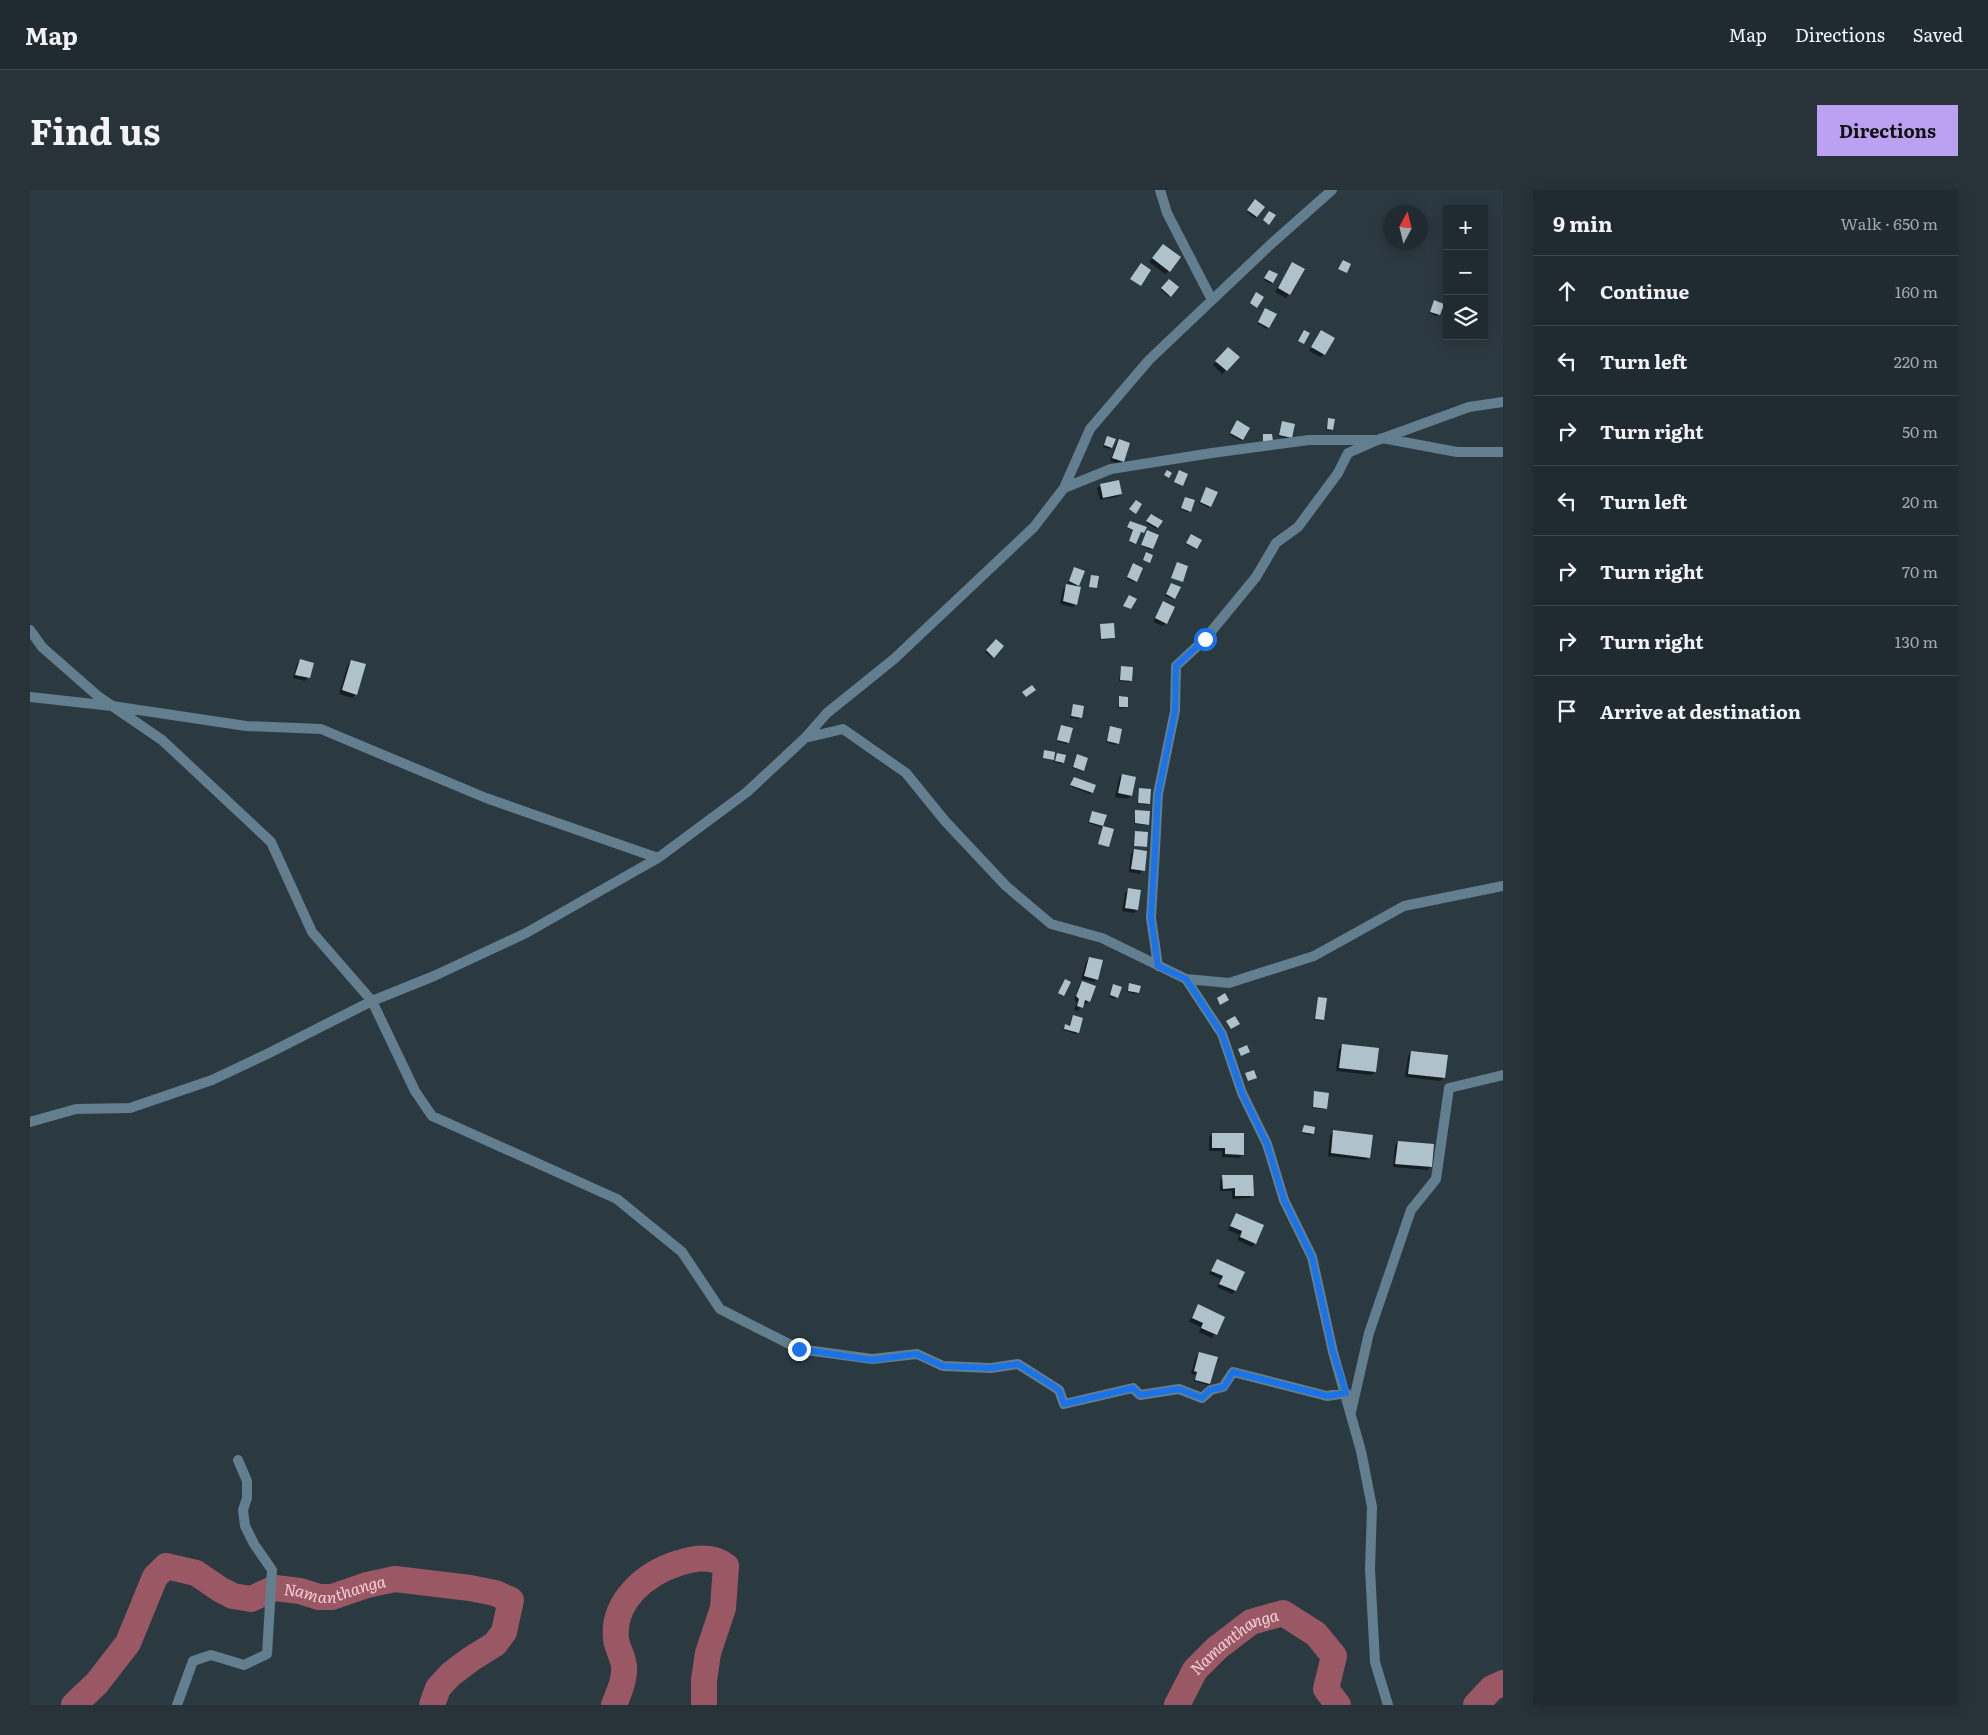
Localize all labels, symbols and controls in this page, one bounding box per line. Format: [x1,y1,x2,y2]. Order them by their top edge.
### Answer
text: Map [25,17,78,52]
text: Map [1729,21,1767,48]
text: Directions [1795,21,1885,48]
text: Saved [1913,21,1963,48]
text: Find us [30,104,160,156]
button: Directions [1817,105,1958,156]
north arrow [1383,205,1428,250]
map controls [1443,205,1488,340]
button: + [1443,205,1488,250]
text: 9 min [1553,207,1613,238]
text: Walk · 650 m [1841,211,1938,235]
button: − [1443,250,1488,295]
icon: ahead [1553,277,1581,305]
text: Continue [1600,277,1689,305]
text: 160 m [1895,279,1938,303]
button: layers [1443,295,1488,340]
icon: left [1553,347,1581,375]
text: Turn left [1600,347,1687,375]
text: 220 m [1894,349,1938,373]
icon: right [1553,417,1581,445]
text: Turn right [1600,417,1704,445]
text: 50 m [1902,419,1938,443]
icon: left [1553,487,1581,515]
text: Turn left [1600,487,1687,515]
text: 20 m [1902,489,1938,513]
icon: right [1553,557,1581,585]
text: Turn right [1600,557,1704,585]
text: 70 m [1902,559,1938,583]
icon: right [1553,627,1581,655]
text: Turn right [1600,627,1704,655]
route start [1194,628,1217,651]
text: 130 m [1895,629,1938,653]
icon: arrive [1553,697,1581,725]
text: Arrive at destination [1600,697,1801,725]
route end [788,1338,811,1361]
water label: Namanthanga [283,1568,389,1608]
water label: Namanthanga [1184,1602,1282,1680]

